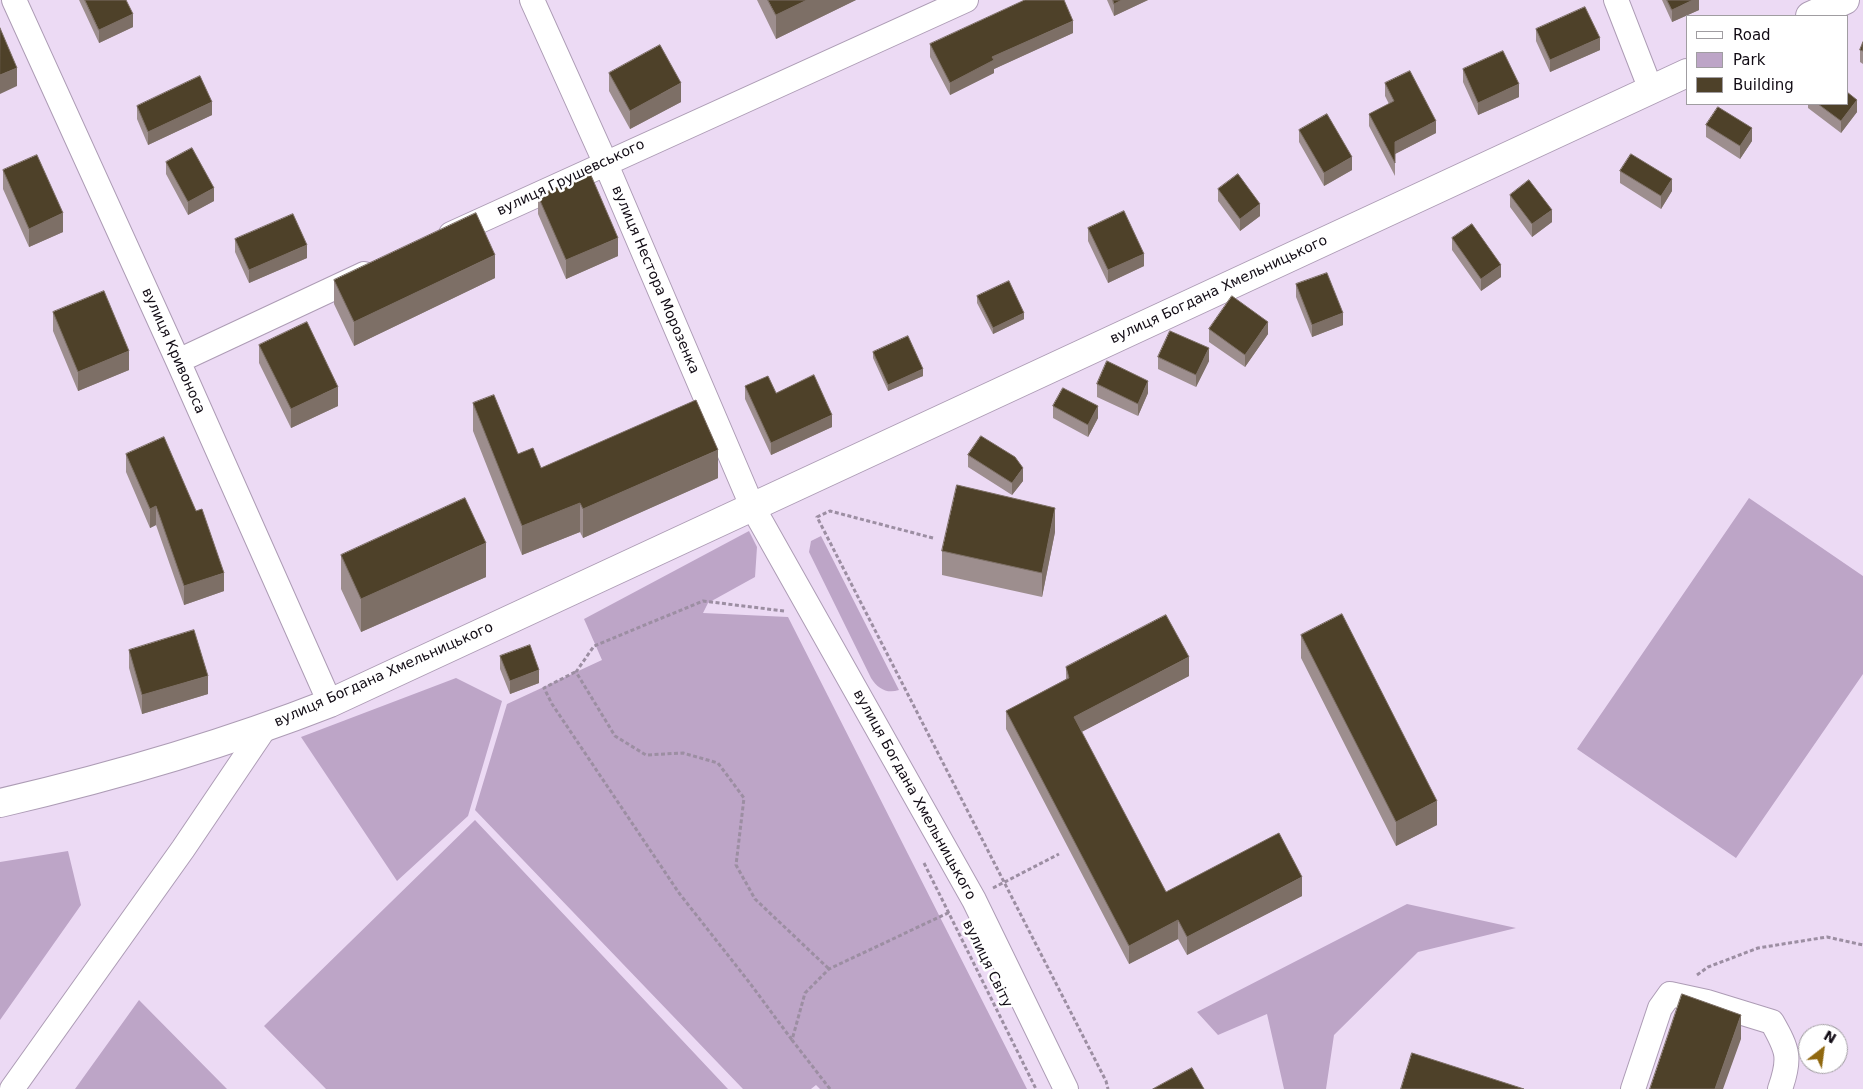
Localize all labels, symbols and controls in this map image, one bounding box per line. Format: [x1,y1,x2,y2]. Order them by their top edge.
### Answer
legend [1686,15,1848,105]
text: Road [1733,26,1771,44]
text: Park [1733,51,1765,69]
text: Building [1733,76,1794,94]
street label: вулиця Грушевського [494,136,648,220]
street label: вулиця Нестора Морозенка [608,183,702,377]
street label: вулиця Богдана Хмельницького [1108,232,1330,348]
street label: вулиця Кривоноса [138,286,208,416]
street label: вулиця Богдана Хмельницького [272,619,496,731]
street label: вулиця Богдана Хмельницького [849,687,979,903]
street label: вулиця Світу [959,917,1015,1011]
north arrow [1798,1024,1848,1074]
text: N [1821,1027,1839,1047]

